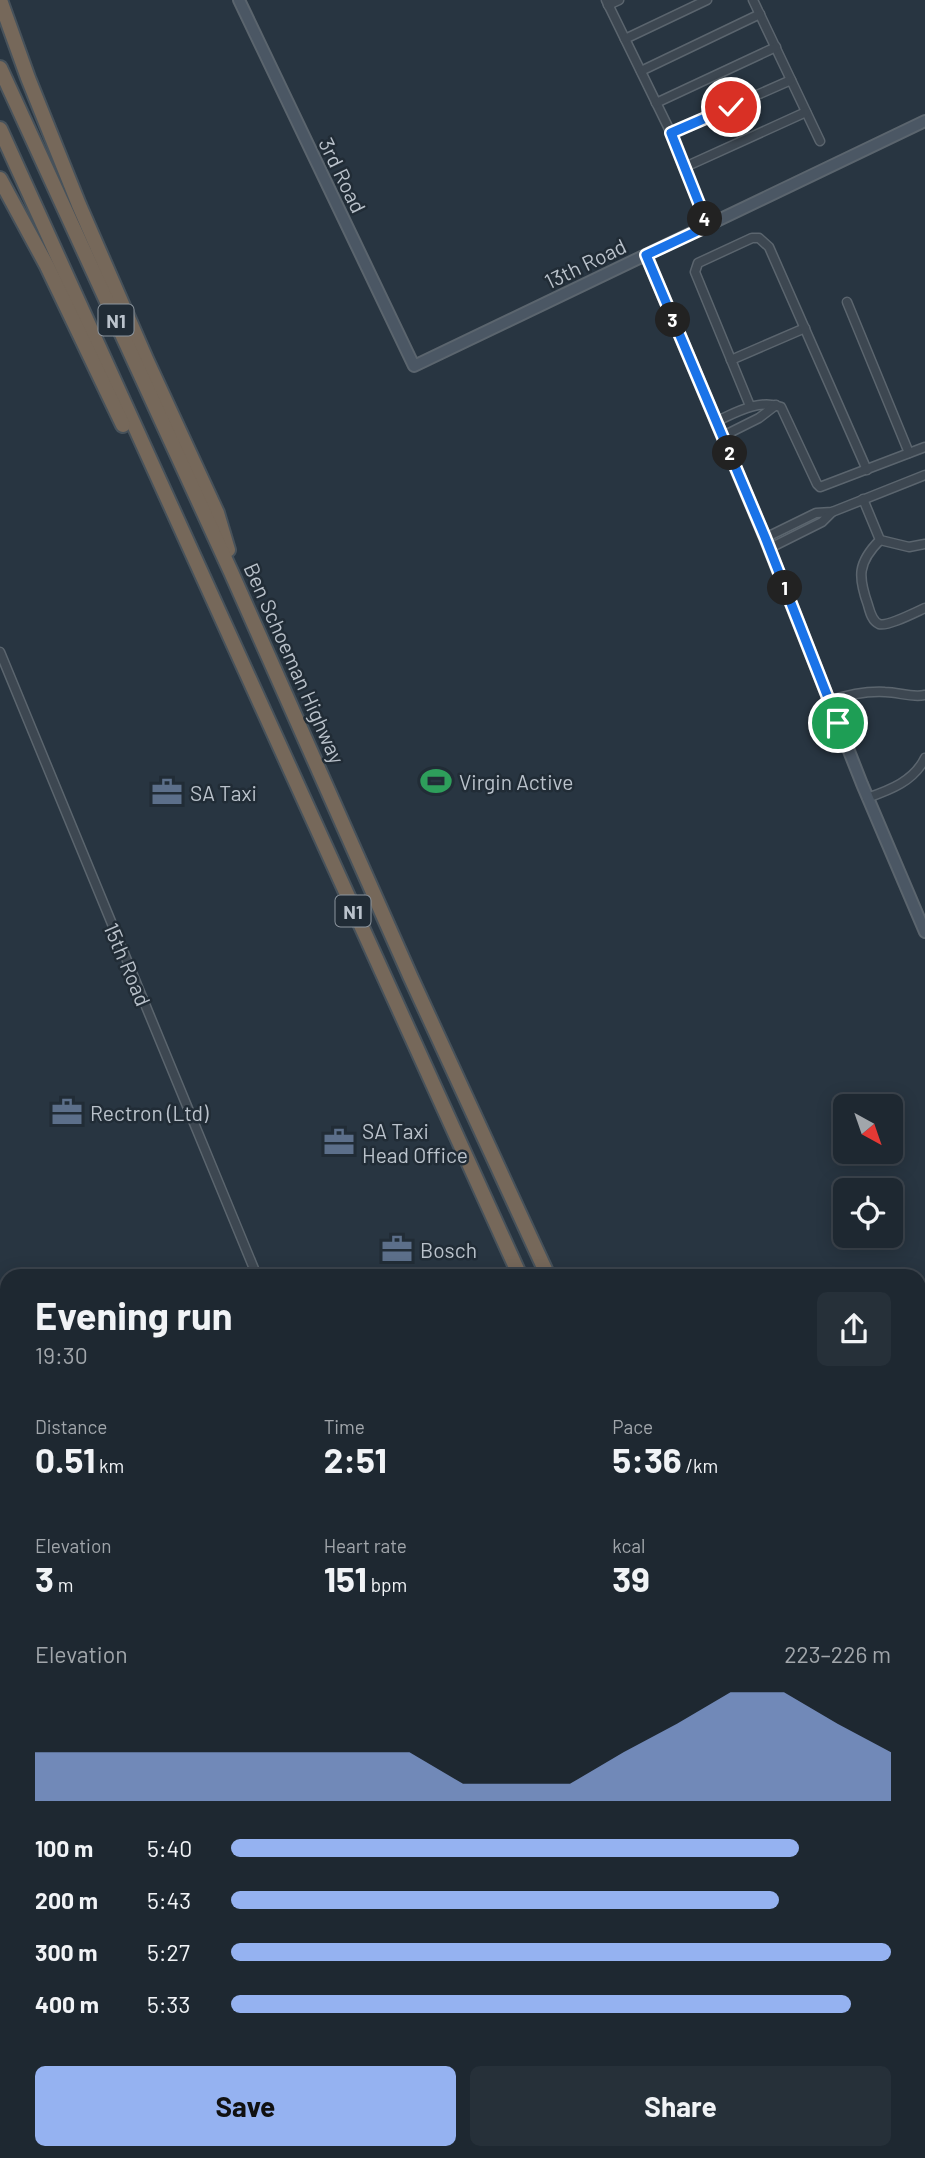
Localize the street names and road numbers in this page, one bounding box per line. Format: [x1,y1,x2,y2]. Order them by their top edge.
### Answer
street label: 3rd Road [314,133,372,217]
street label: 13th Road [540,233,630,293]
road number: N1 [99,304,134,336]
street label: Ben Schoeman Highway [239,559,351,768]
road number: N1 [336,896,370,926]
street label: 15th Road [99,919,157,1009]

